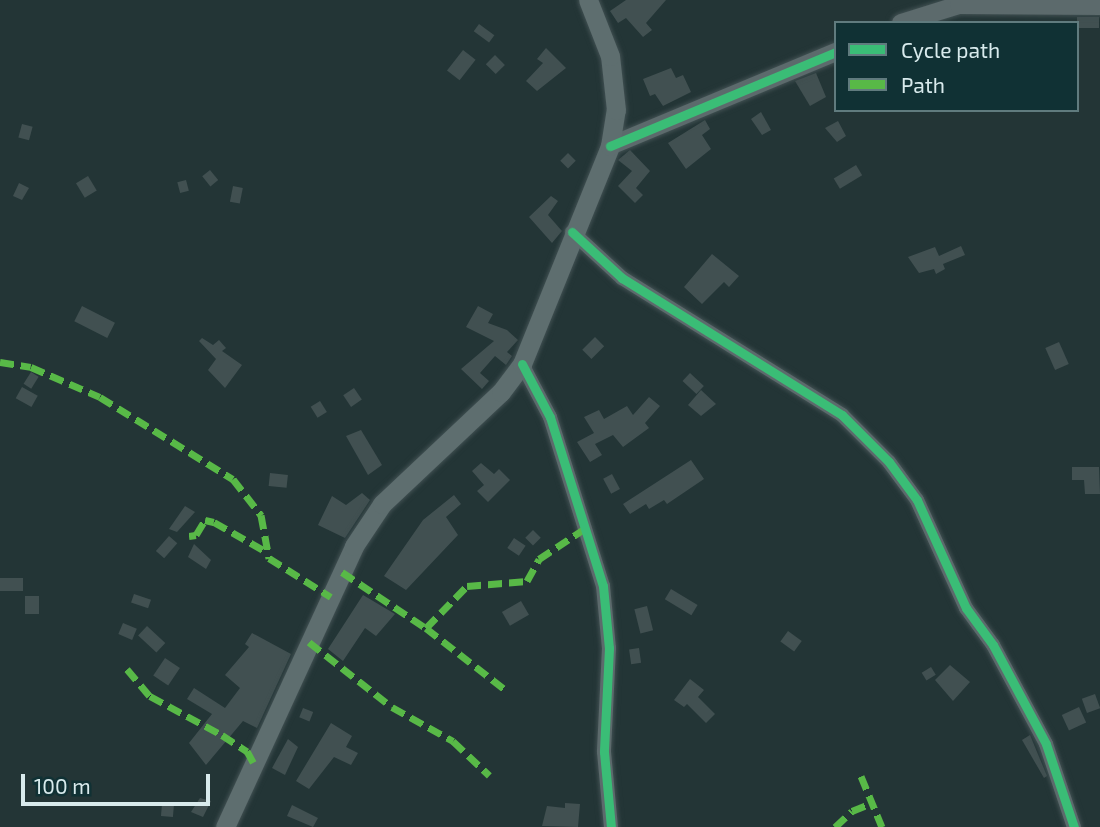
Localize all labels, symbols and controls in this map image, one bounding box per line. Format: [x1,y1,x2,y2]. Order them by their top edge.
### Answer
legend [834,21,1079,112]
text: Cycle path [901,37,1000,62]
text: Path [901,72,945,97]
scale bar [24,760,214,804]
text: 100 m [34,773,91,798]

